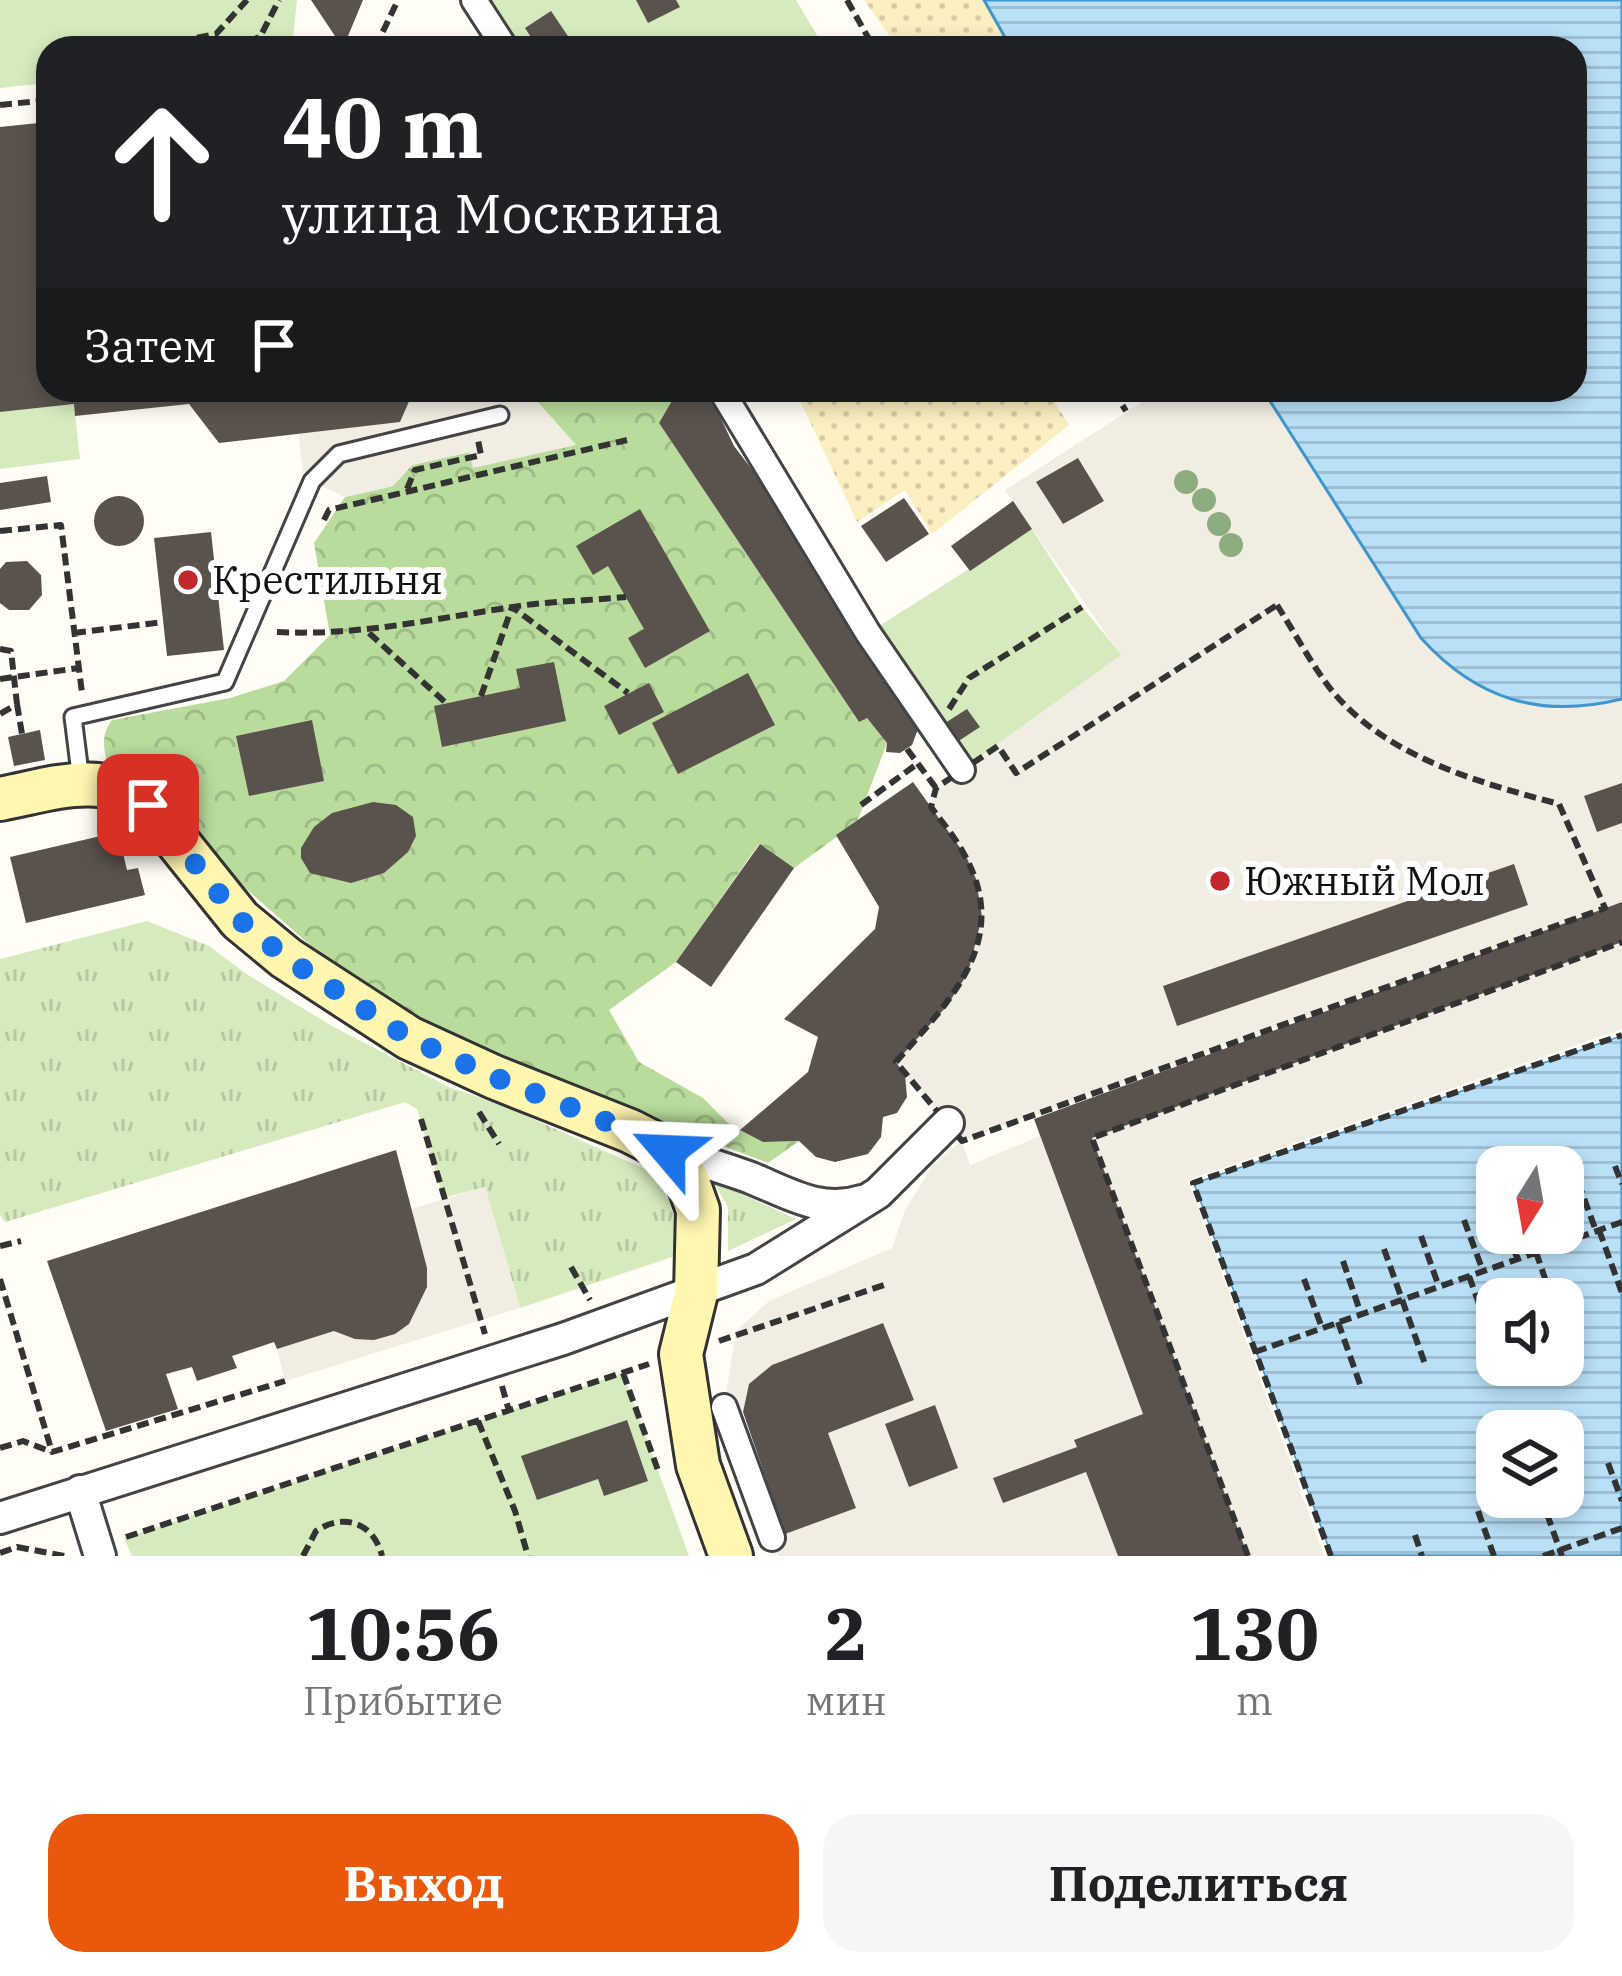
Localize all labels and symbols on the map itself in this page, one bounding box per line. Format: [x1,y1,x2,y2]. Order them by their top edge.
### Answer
place label: Крестильня [212,554,443,605]
marker: Крестильня [175,567,201,593]
pin [97,754,199,856]
place label: Южный Мол [1244,855,1485,906]
marker: Южный Мол [1207,868,1233,894]
position arrow [605,1088,731,1214]
north arrow [1476,1146,1584,1254]

